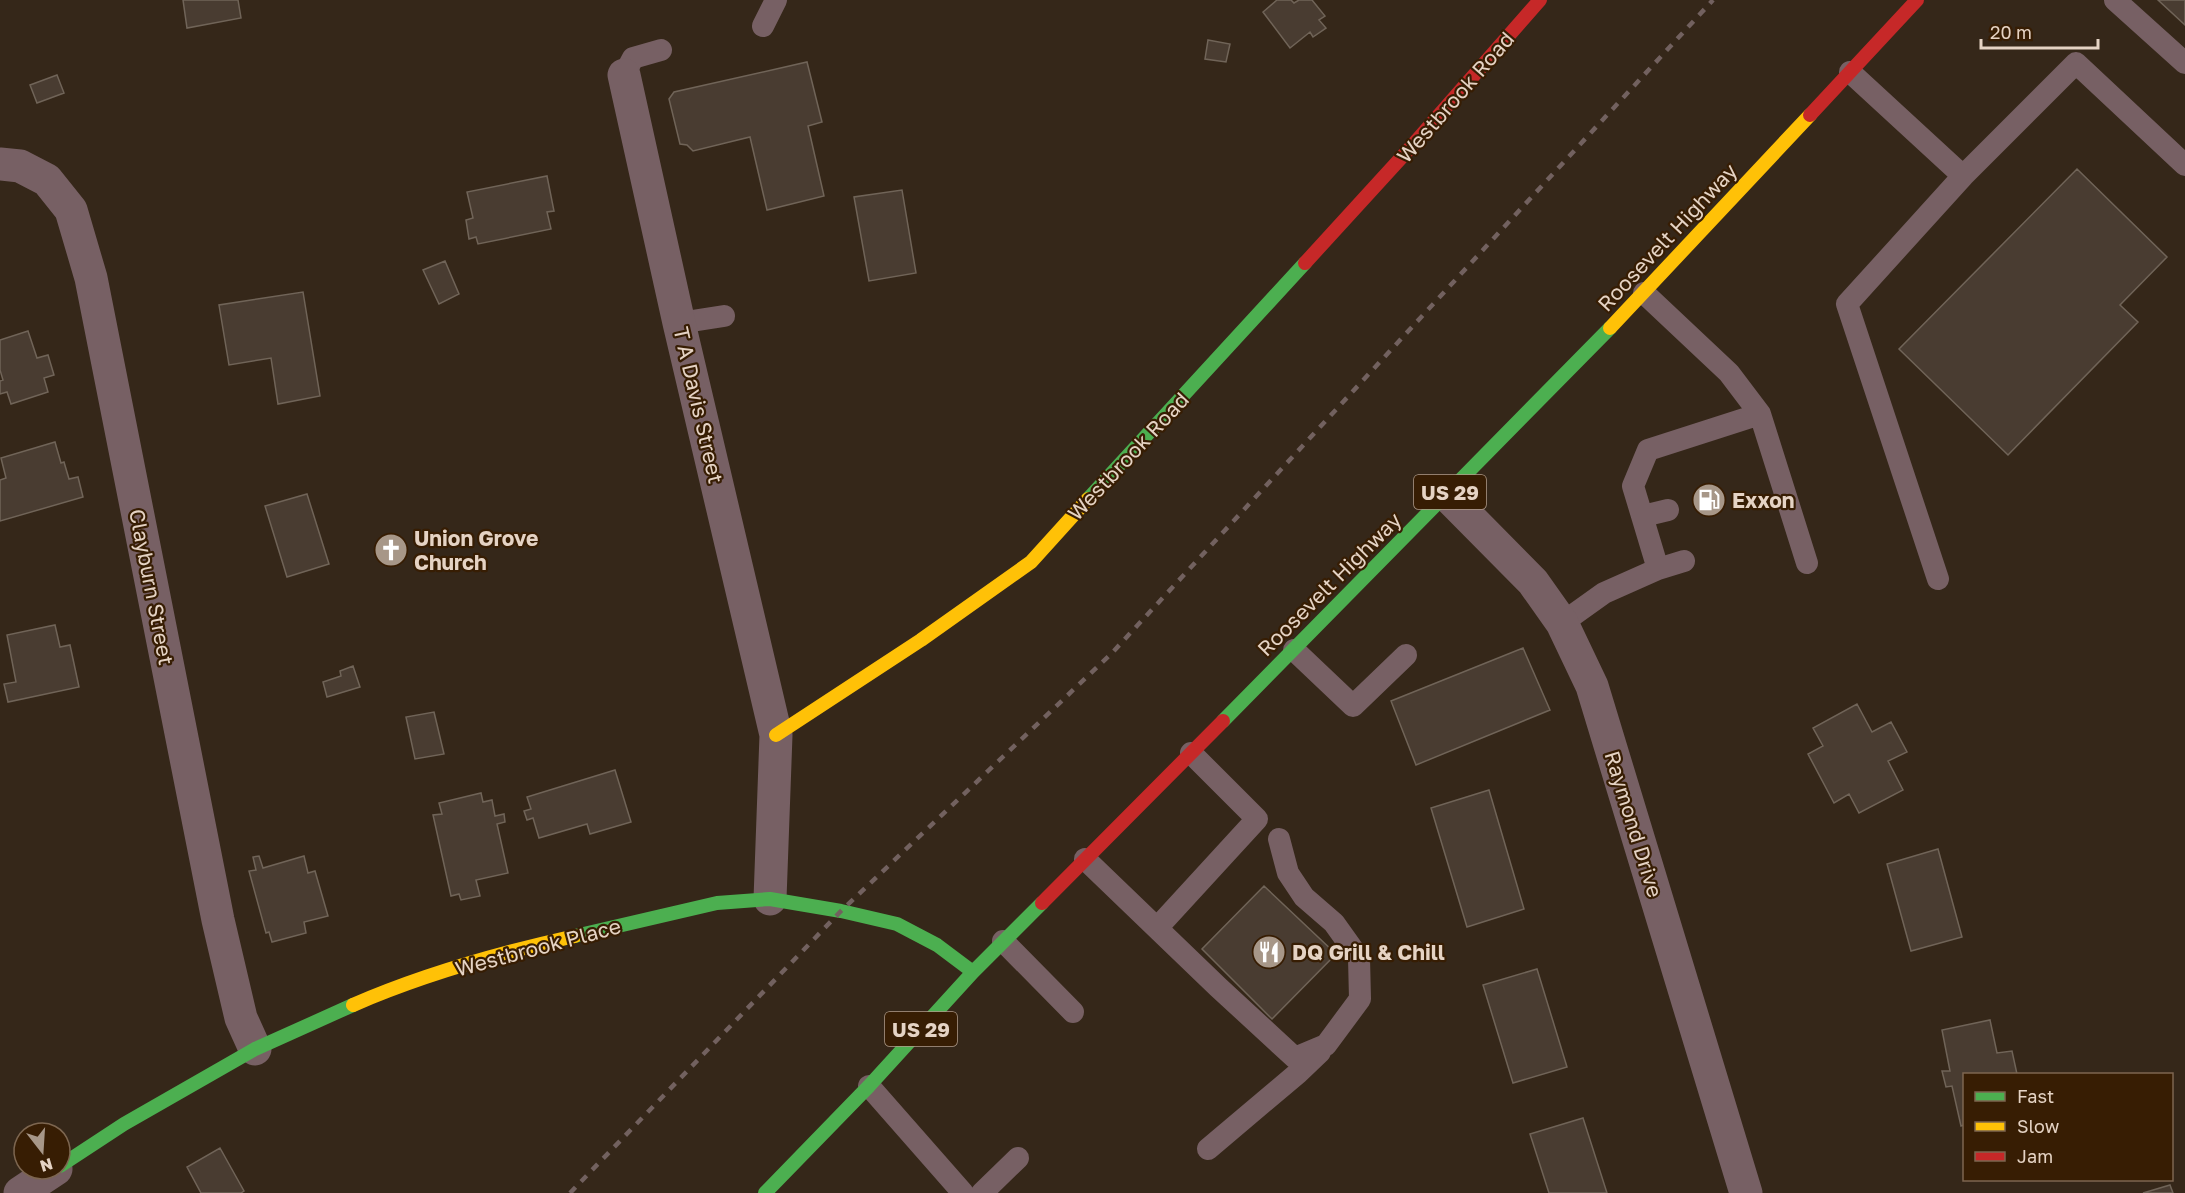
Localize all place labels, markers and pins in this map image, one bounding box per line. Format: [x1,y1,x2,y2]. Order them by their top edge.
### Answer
fuel station icon: Exxon [1691,482,1727,518]
place label: Exxon [1732,487,1795,513]
place label: Union Grove Church [414,525,538,575]
church icon: Union Grove Church [373,532,409,568]
restaurant icon: DQ Grill & Chill [1251,934,1287,970]
place label: DQ Grill & Chill [1292,939,1445,965]

